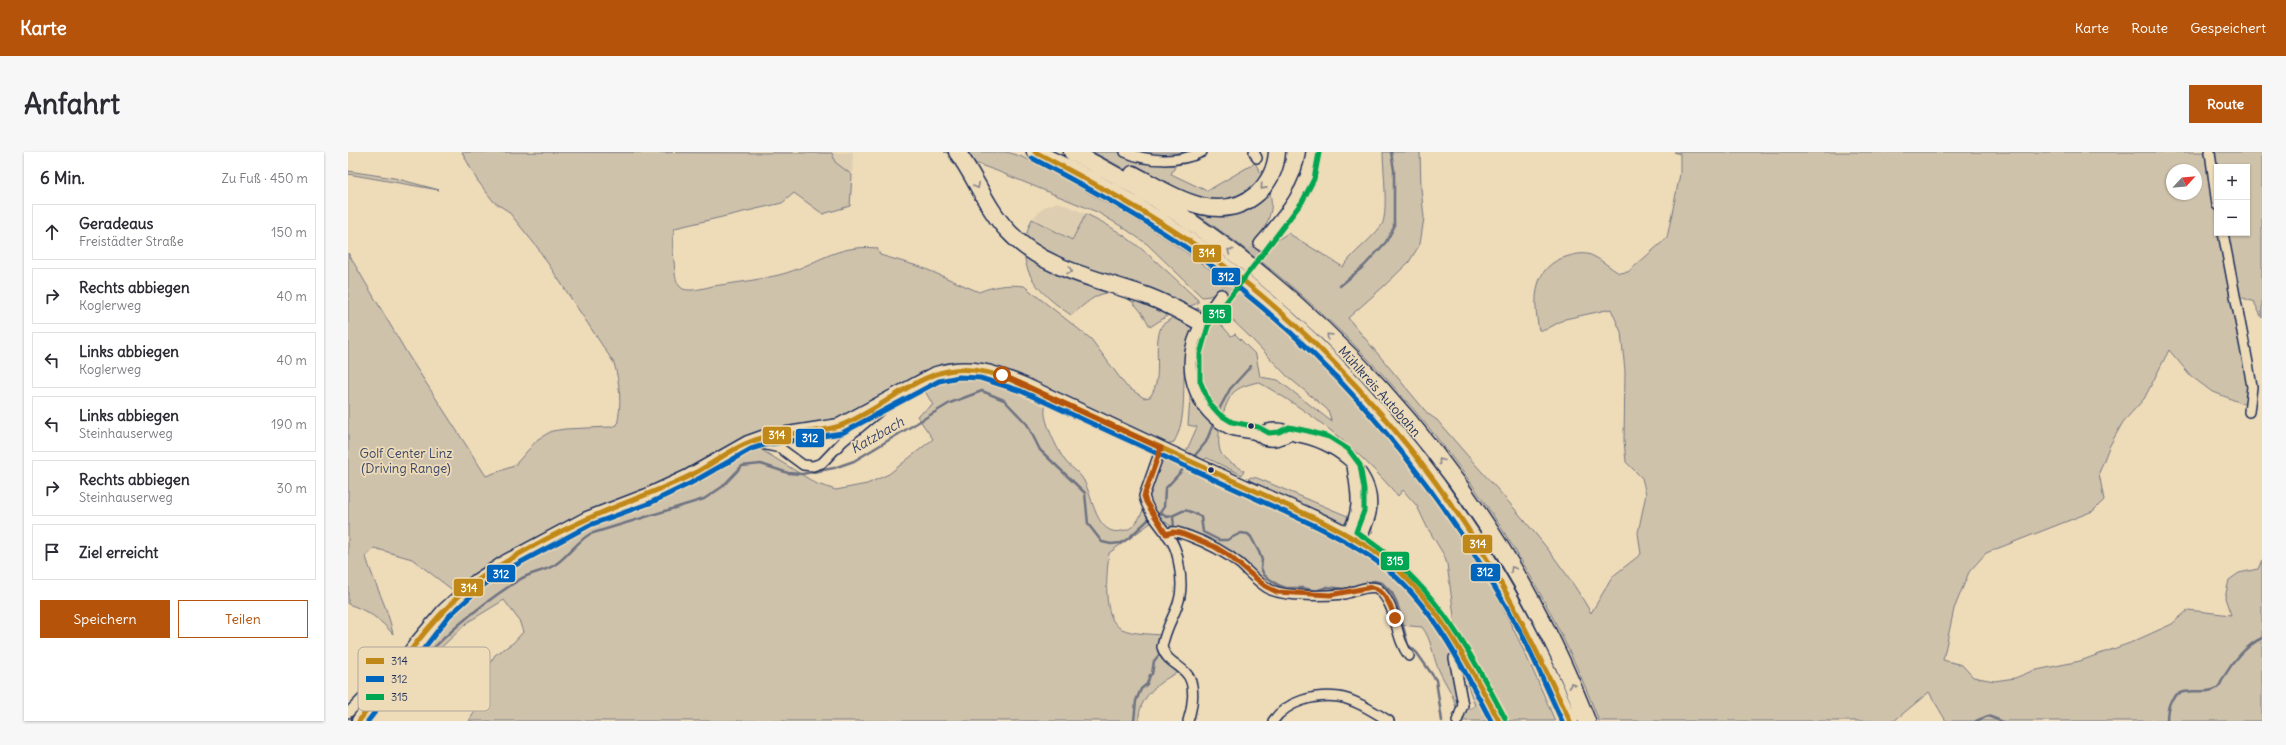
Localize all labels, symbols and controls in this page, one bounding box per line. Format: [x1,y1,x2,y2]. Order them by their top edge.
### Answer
text: Karte [20,16,67,40]
text: Karte [2075,19,2109,37]
text: Route [2131,19,2168,37]
text: Gespeichert [2190,19,2266,37]
button: Route [2189,85,2262,123]
text: Anfahrt [24,86,120,122]
north arrow [2166,164,2202,200]
map controls [2214,164,2250,236]
button: + [2214,164,2250,200]
text: 6 Min. [40,167,85,189]
text: Zu Fuß · 450 m [222,170,308,187]
one-way arrow [972,181,980,189]
one-way arrow [1260,183,1267,190]
button: − [2214,200,2250,236]
text: Geradeaus [79,214,153,233]
icon: ahead [41,221,63,243]
text: 150 m [271,224,307,241]
text: Freistädter Straße [79,233,184,250]
line badge: 314 [1192,244,1222,263]
text: 314 [1199,246,1216,260]
one-way arrow [1228,249,1235,256]
one-way arrow [1067,266,1074,274]
line badge: 312 [1211,267,1241,286]
text: 312 [1218,270,1234,284]
text: Rechts abbiegen [79,278,190,297]
icon: right [41,285,63,307]
text: 40 m [276,288,307,305]
text: Koglerweg [79,297,141,314]
line badge: 315 [1202,304,1232,324]
text: 315 [1209,307,1225,321]
one-way arrow [1326,333,1334,341]
text: Links abbiegen [79,342,179,361]
street label: Mühlkreis Autobahn [1334,342,1425,441]
icon: left [41,349,63,371]
text: 40 m [276,352,307,369]
text: Koglerweg [79,361,141,378]
route start [993,366,1011,384]
text: Links abbiegen [79,406,179,425]
water label: Katzbach [847,412,908,458]
icon: left [41,413,63,435]
text: 190 m [271,416,307,433]
unlabelled marker [1246,421,1256,431]
text: Steinhauserweg [79,425,173,442]
line badge: 314 [762,426,792,445]
text: 314 [769,428,786,442]
line badge: 312 [795,428,825,448]
text: 312 [802,431,818,445]
park label: Golf Center Linz (Driving Range) [360,445,452,477]
one-way arrow [1439,459,1446,466]
unlabelled marker [1206,465,1216,475]
text: Rechts abbiegen [79,470,190,489]
icon: right [41,477,63,499]
text: 30 m [277,480,307,497]
text: Steinhauserweg [79,489,173,506]
line badge: 314 [1462,534,1493,554]
text: 314 [1470,537,1487,551]
icon: arrive [41,541,63,563]
text: Ziel erreicht [79,543,158,562]
line badge: 315 [1380,551,1410,571]
text: 315 [1387,554,1403,568]
line badge: 312 [1470,563,1501,582]
line badge: 312 [486,564,516,583]
text: 312 [1477,565,1493,579]
one-way arrow [1511,566,1518,573]
text: 312 [493,567,509,581]
line badge: 314 [453,578,484,597]
text: 314 [461,581,478,595]
button: Speichern [40,600,170,638]
button: Teilen [178,600,308,638]
route end [1386,609,1404,627]
legend [358,647,490,711]
text: 314 [391,654,408,668]
text: 312 [391,672,408,686]
one-way arrow [1569,682,1577,689]
text: 315 [391,690,408,704]

